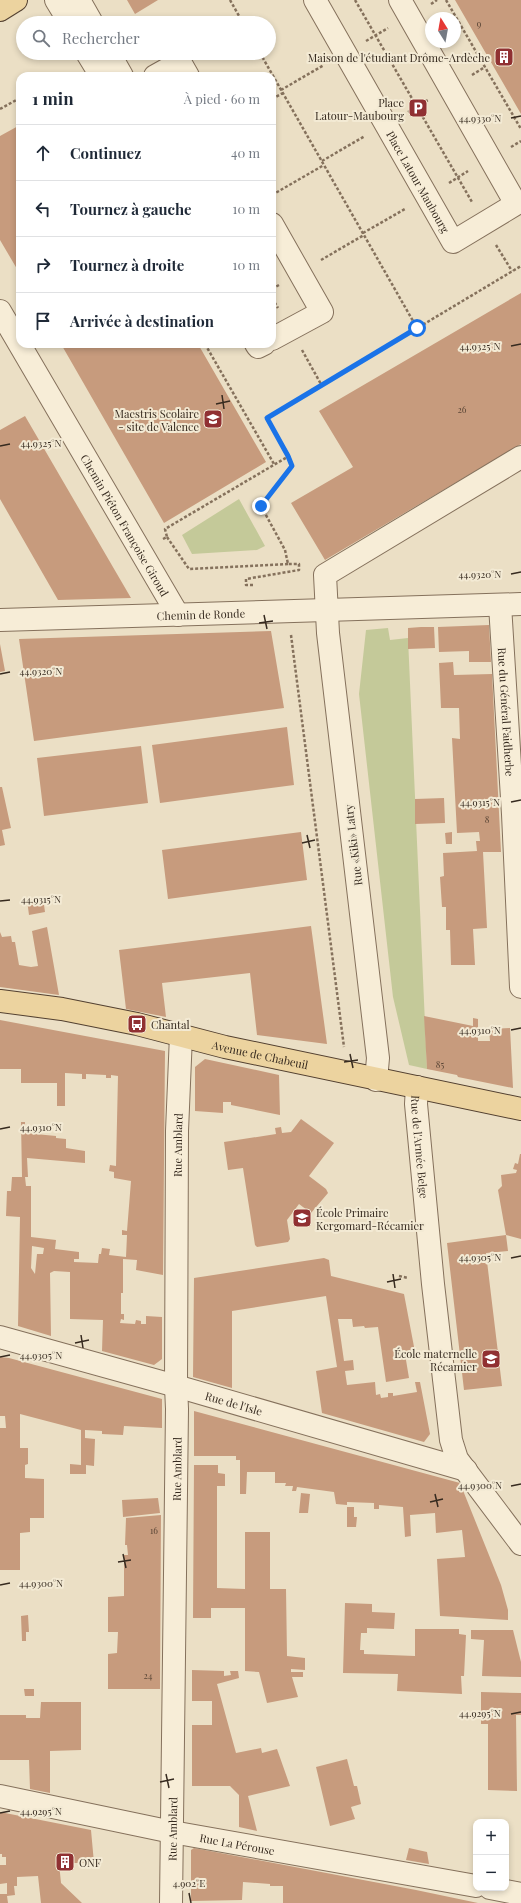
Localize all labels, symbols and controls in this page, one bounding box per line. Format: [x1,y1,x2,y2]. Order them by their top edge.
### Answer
north arrow [425,12,461,48]
search box [16,16,276,60]
house number: 9 [477,17,482,29]
icon: search [30,27,52,49]
text: Rechercher [62,28,140,48]
building icon: Maison de l'étudiant Drôme-Ardèche [493,46,515,68]
place label: Maison de l'étudiant Drôme-Ardèche [308,50,490,65]
text: 1 min [32,87,74,109]
text: À pied · 60 m [184,90,260,107]
place label: Place Latour-Maubourg [315,95,404,123]
parking icon: Place Latour-Maubourg [407,97,429,119]
text: 44.9330°N [459,111,501,125]
street label: Place Latour Maubourg [383,128,454,235]
icon: ahead [32,142,54,164]
text: Continuez [70,143,141,163]
text: 40 m [231,144,260,161]
icon: left [32,198,54,220]
text: Tournez à gauche [70,199,192,219]
text: 10 m [233,200,260,217]
icon: right [32,254,54,276]
text: Tournez à droite [70,255,184,275]
text: 10 m [233,256,260,273]
icon: arrive [32,310,54,332]
text: Arrivée à destination [70,311,214,331]
route start [408,319,426,337]
text: 44.9325°N [459,339,501,353]
house number: 26 [458,403,467,415]
place label: Maestris Scolaire - site de Valence [115,406,199,434]
school or university icon: Maestris Scolaire - site de Valence [202,408,224,430]
text: 44.9325°N [20,436,62,450]
street label: Chemin Piéton Françoise Giroud [78,451,173,599]
route end [252,497,270,515]
text: 44.9320°N [459,567,501,581]
street label: Chemin de Ronde [156,605,246,623]
street label: Rue du Général Faidherbe [495,647,518,777]
text: 44.9320°N [20,664,62,678]
text: 44.9315°N [460,795,500,809]
street label: Rue «Kiki» Latry [341,803,365,886]
house number: 8 [485,813,490,825]
text: 44.9315°N [21,892,61,906]
bus stop icon: Chantal [126,1013,148,1035]
place label: Chantal [151,1017,190,1032]
text: 44.9310°N [459,1023,501,1037]
street label: Avenue de Chabeuil [210,1036,310,1072]
house number: 85 [436,1058,444,1070]
street label: Rue de l'Armée Belge [408,1095,432,1199]
street label: Rue Amblard [169,1112,185,1177]
text: 44.9310°N [20,1120,62,1134]
place label: École Primaire Kergomard-Récamier [316,1205,424,1233]
school or university icon: École Primaire Kergomard-Récamier [291,1207,313,1229]
text: 44.9305°N [459,1250,501,1264]
place label: École maternelle Récamier [394,1346,477,1374]
text: 44.9305°N [20,1348,62,1362]
school or university icon: École maternelle Récamier [480,1348,502,1370]
street label: Rue de l'Isle [204,1387,265,1418]
street label: Rue Amblard [168,1436,184,1501]
text: 44.9300°N [458,1478,502,1492]
house number: 16 [150,1524,158,1536]
text: 44.9300°N [19,1576,63,1590]
house number: 24 [144,1669,153,1681]
text: 44.9295°N [459,1706,501,1720]
street label: Rue Amblard [164,1796,180,1861]
text: 44.9295°N [20,1804,62,1818]
map controls [473,1819,509,1891]
button: + [473,1819,509,1855]
street label: Rue La Pérouse [199,1830,276,1858]
building icon: ONF [54,1851,76,1873]
place label: ONF [79,1855,101,1870]
button: − [473,1855,509,1891]
text: 4.902°E [173,1876,205,1890]

